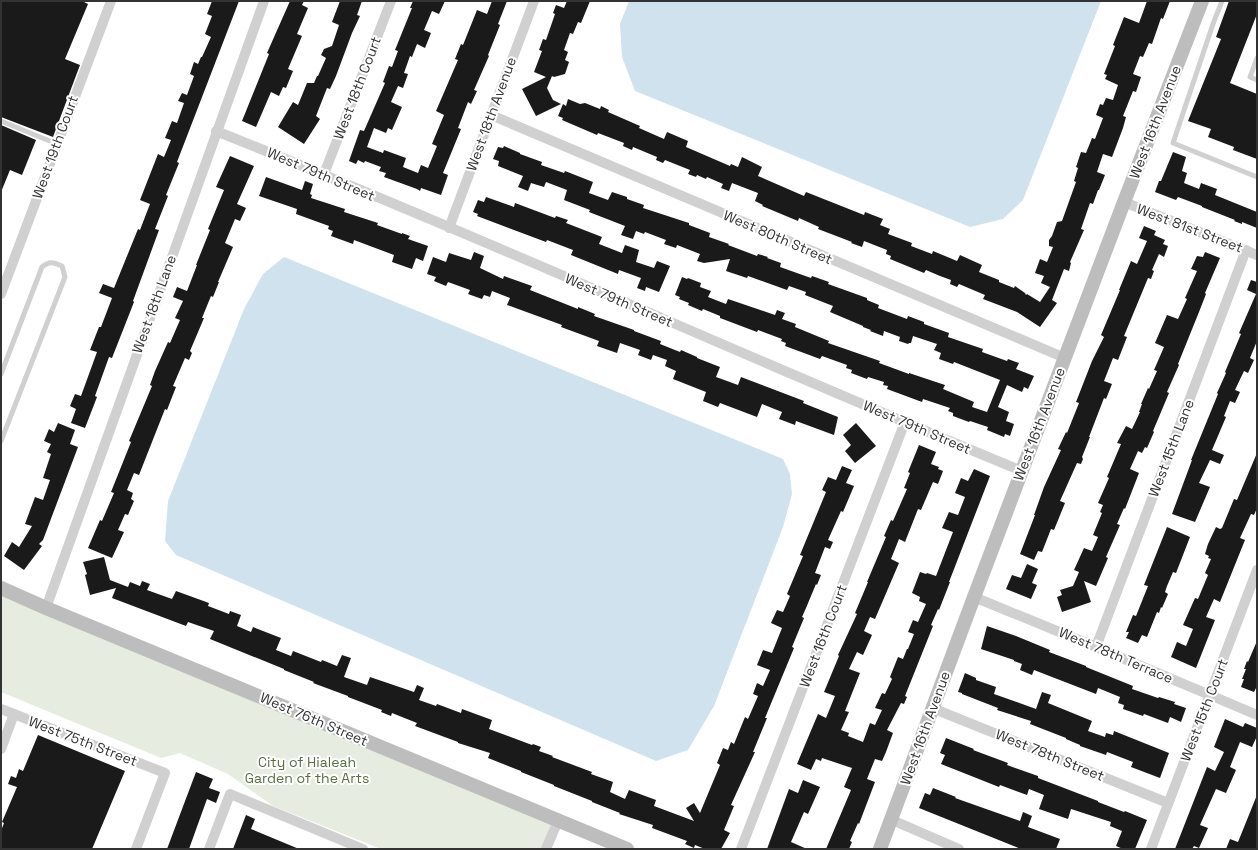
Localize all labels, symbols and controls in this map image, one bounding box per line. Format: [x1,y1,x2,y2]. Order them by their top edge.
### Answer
street label: West 18th Court [329,34,385,142]
street label: West 18th Avenue [462,55,520,173]
street label: West 16th Avenue [1125,63,1185,181]
street label: West 19th Court [28,93,82,201]
street label: West 79th Street [264,143,378,205]
street label: West 81st Street [1134,199,1246,257]
street label: West 80th Street [721,206,835,268]
street label: West 18th Lane [128,252,180,356]
street label: West 79th Street [562,269,676,331]
street label: West 16th Avenue [1009,365,1069,483]
street label: West 79th Street [860,396,974,458]
street label: West 15th Lane [1144,397,1198,499]
street label: West 16th Court [795,582,851,690]
street label: West 78th Terrace [1056,623,1176,687]
street label: West 15th Court [1176,656,1232,764]
street label: West 16th Avenue [896,669,954,787]
street label: West 76th Street [257,688,371,750]
street label: West 75th Street [26,712,140,770]
street label: West 78th Street [993,725,1107,785]
park label: City of Hialeah Garden of the Arts [245,753,369,787]

